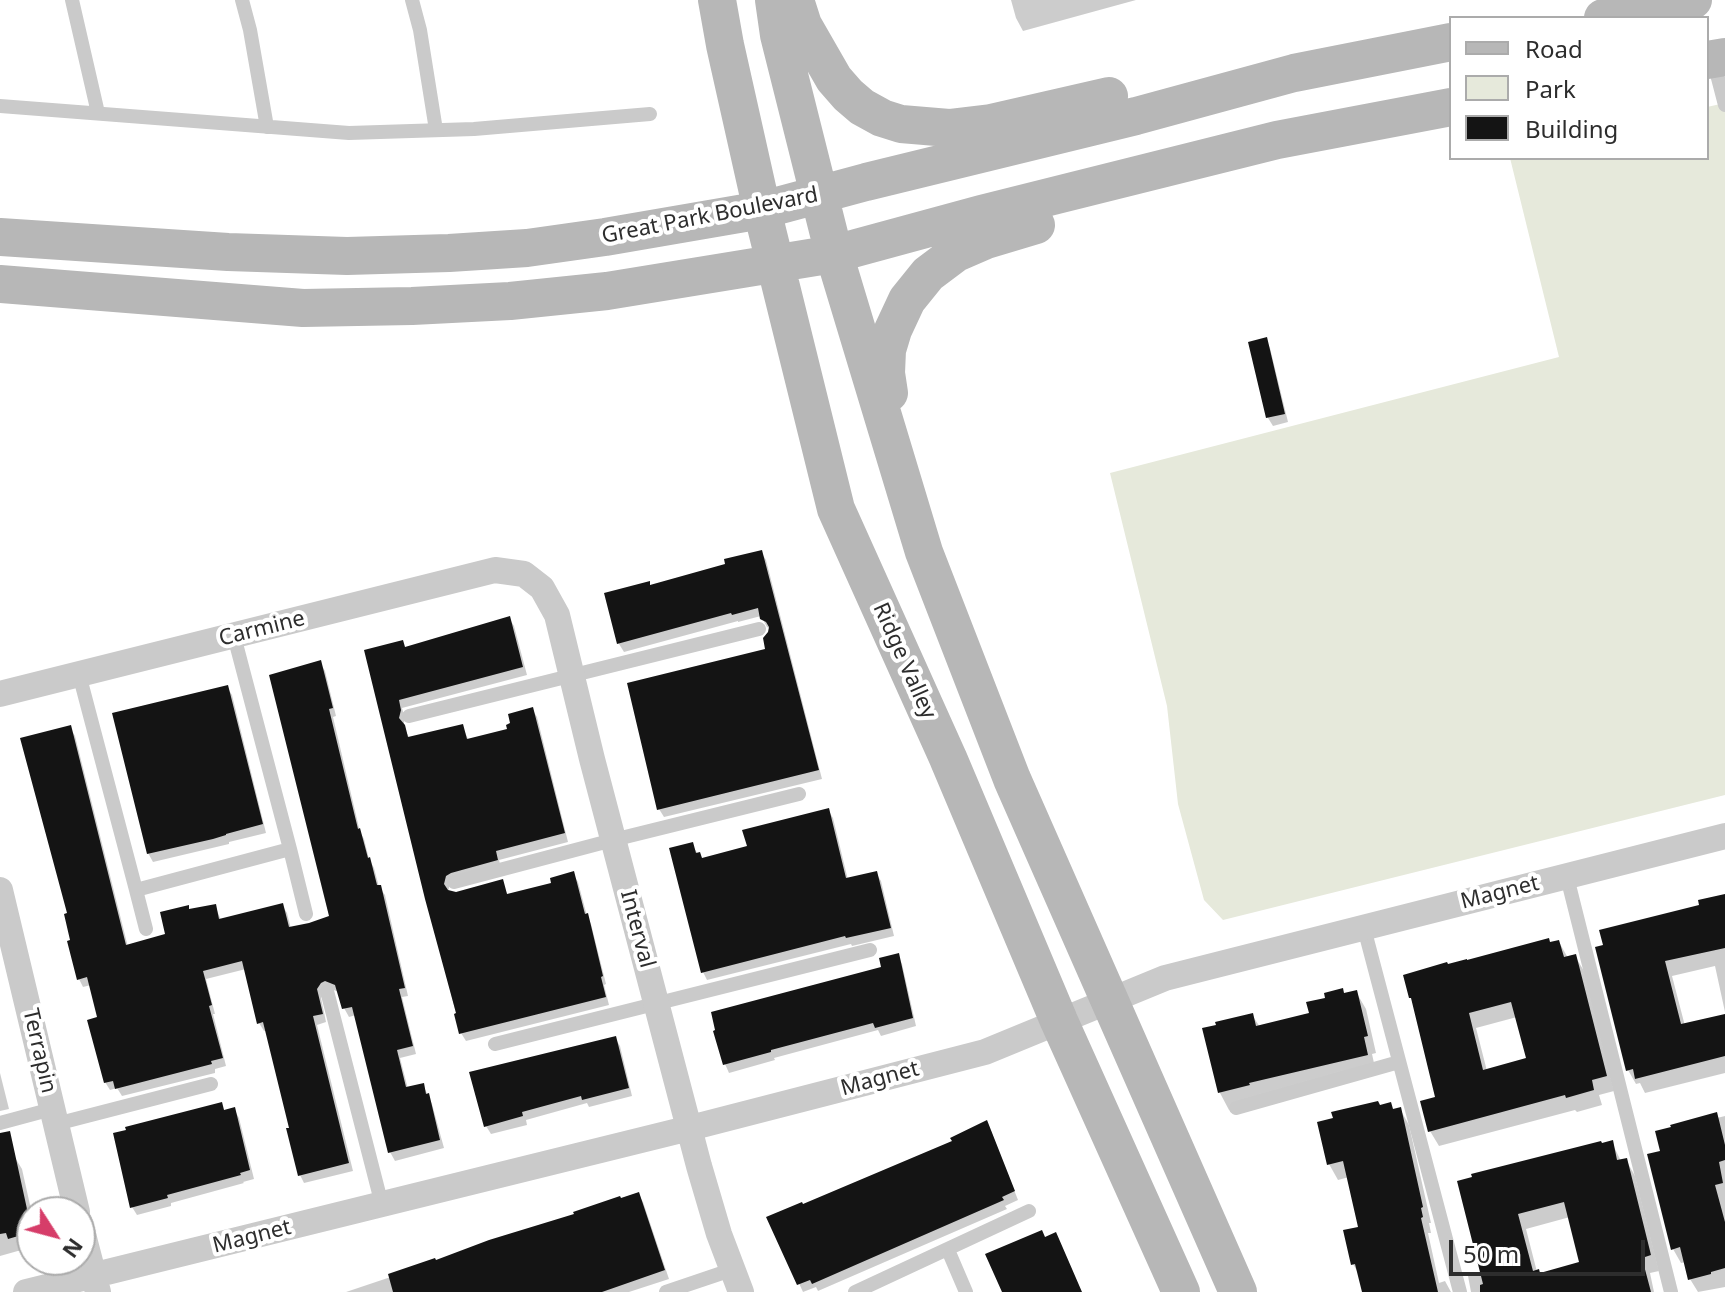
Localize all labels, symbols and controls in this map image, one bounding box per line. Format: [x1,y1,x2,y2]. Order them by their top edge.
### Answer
legend [1449,16,1709,160]
text: Road [1525,32,1583,65]
text: Park [1525,72,1576,105]
text: Building [1525,112,1618,145]
street label: Great Park Boulevard [600,182,820,250]
street label: Ridge Valley [867,599,941,723]
street label: Carmine [216,606,308,652]
street label: Magnet [1458,871,1542,915]
street label: Interval [614,887,660,971]
street label: Terrapin [16,1006,62,1096]
street label: Magnet [838,1056,922,1102]
north arrow [16,1196,96,1276]
street label: Magnet [210,1215,294,1259]
scale bar [1453,1224,1649,1274]
text: N [56,1233,91,1265]
text: 50 m [1463,1237,1519,1270]

